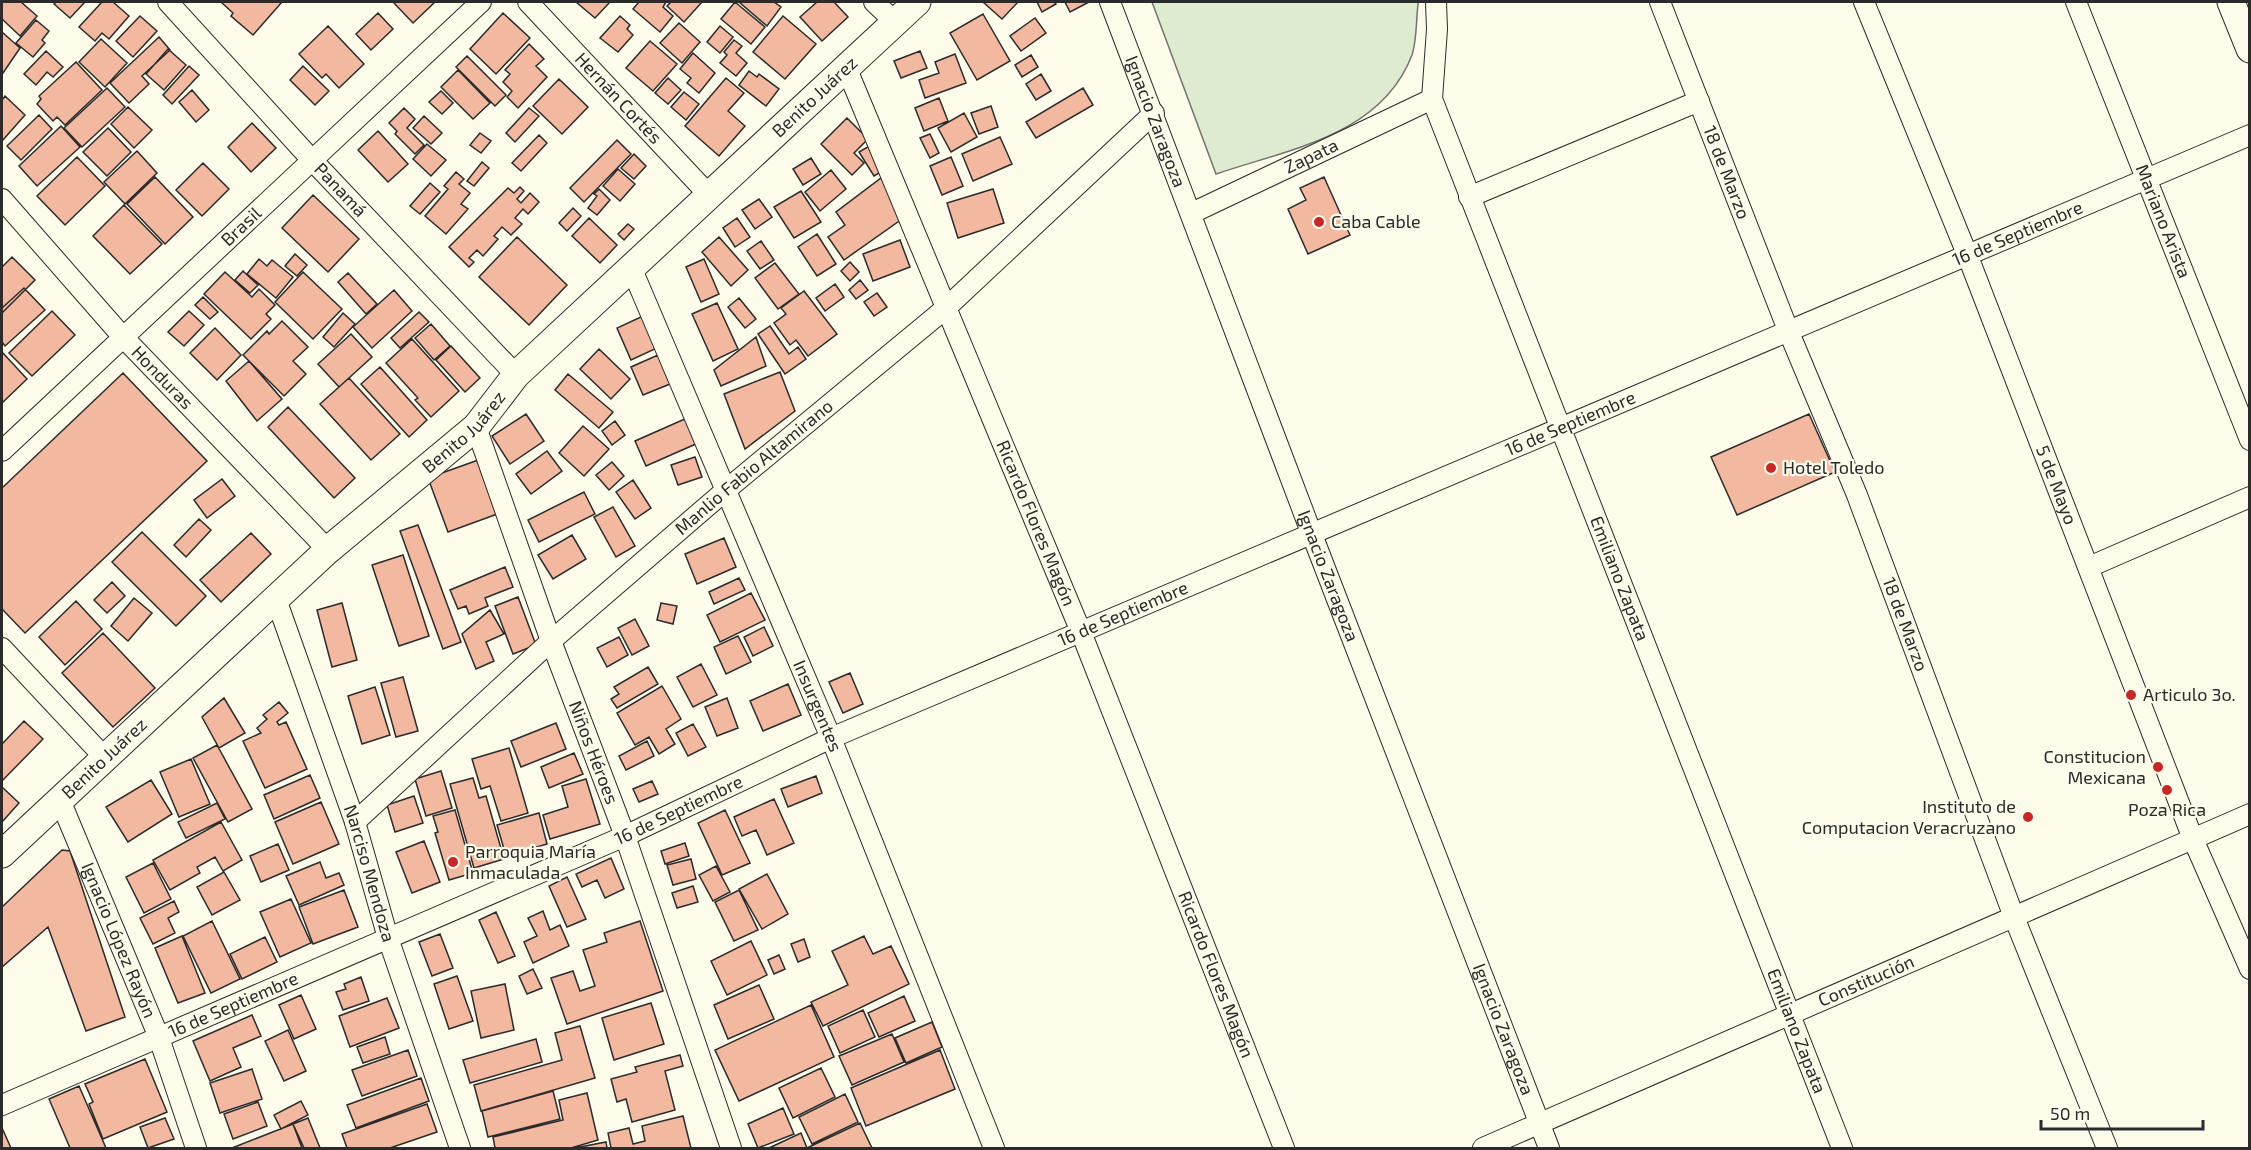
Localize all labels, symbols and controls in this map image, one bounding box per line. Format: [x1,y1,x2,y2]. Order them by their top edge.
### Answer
street label: Hernán Cortés [571,47,667,148]
street label: Benito Juárez [767,51,861,141]
street label: Ignacio Zaragoza [1121,52,1191,190]
street label: 18 de Marzo [1699,122,1756,222]
street label: Zapata [1280,133,1341,178]
street label: Panamá [310,158,372,221]
street label: Mariano Arista [2132,161,2197,281]
street label: 16 de Septiembre [1949,195,2086,270]
street label: Brasil [216,201,266,250]
place label: Caba Cable [1331,210,1421,232]
marker: Caba Cable [1312,215,1326,229]
street label: Honduras [127,341,198,413]
street label: Benito Juárez [417,386,510,477]
street label: 16 de Septiembre [1501,386,1638,460]
street label: Manlio Fabio Altamirano [670,394,837,539]
street label: Ricardo Flores Magón [992,437,1081,609]
street label: 5 de Mayo [2032,442,2082,527]
place label: Hotel Toledo [1783,456,1884,478]
marker: Hotel Toledo [1764,461,1778,475]
street label: Ignacio Zaragoza [1294,507,1364,644]
street label: Emiliano Zapata [1586,513,1655,644]
street label: 18 de Marzo [1879,574,1934,674]
street label: 16 de Septiembre [1054,576,1191,650]
street label: Insurgentes [789,656,847,755]
place label: Articulo 3o. [2143,683,2236,705]
marker: Articulo 3o. [2124,688,2138,702]
street label: Niños Héroes [565,697,624,807]
street label: Benito Juárez [56,713,151,803]
place label: Constitucion Mexicana [2044,745,2146,788]
marker: Constitucion Mexicana [2151,760,2165,774]
street label: 16 de Septiembre [611,770,746,849]
marker: Poza Rica [2160,783,2174,797]
place label: Instituto de Computacion Veracruzano [1802,795,2016,838]
place label: Poza Rica [2128,798,2206,820]
street label: Narciso Mendoza [340,802,401,944]
marker: Instituto de Computacion Veracruzano [2021,810,2035,824]
place label: Parroquia María Inmaculada [465,840,596,883]
marker: Parroquia María Inmaculada [446,855,460,869]
street label: Ignacio López Rayón [77,859,162,1021]
street label: Ricardo Flores Magón [1174,888,1259,1061]
street label: Constitución [1814,950,1917,1011]
street label: Ignacio Zaragoza [1469,960,1539,1098]
street label: Emiliano Zapata [1763,965,1832,1096]
street label: 16 de Septiembre [165,966,301,1042]
scale bar [2041,1093,2203,1131]
text: 50 m [2050,1102,2090,1124]

